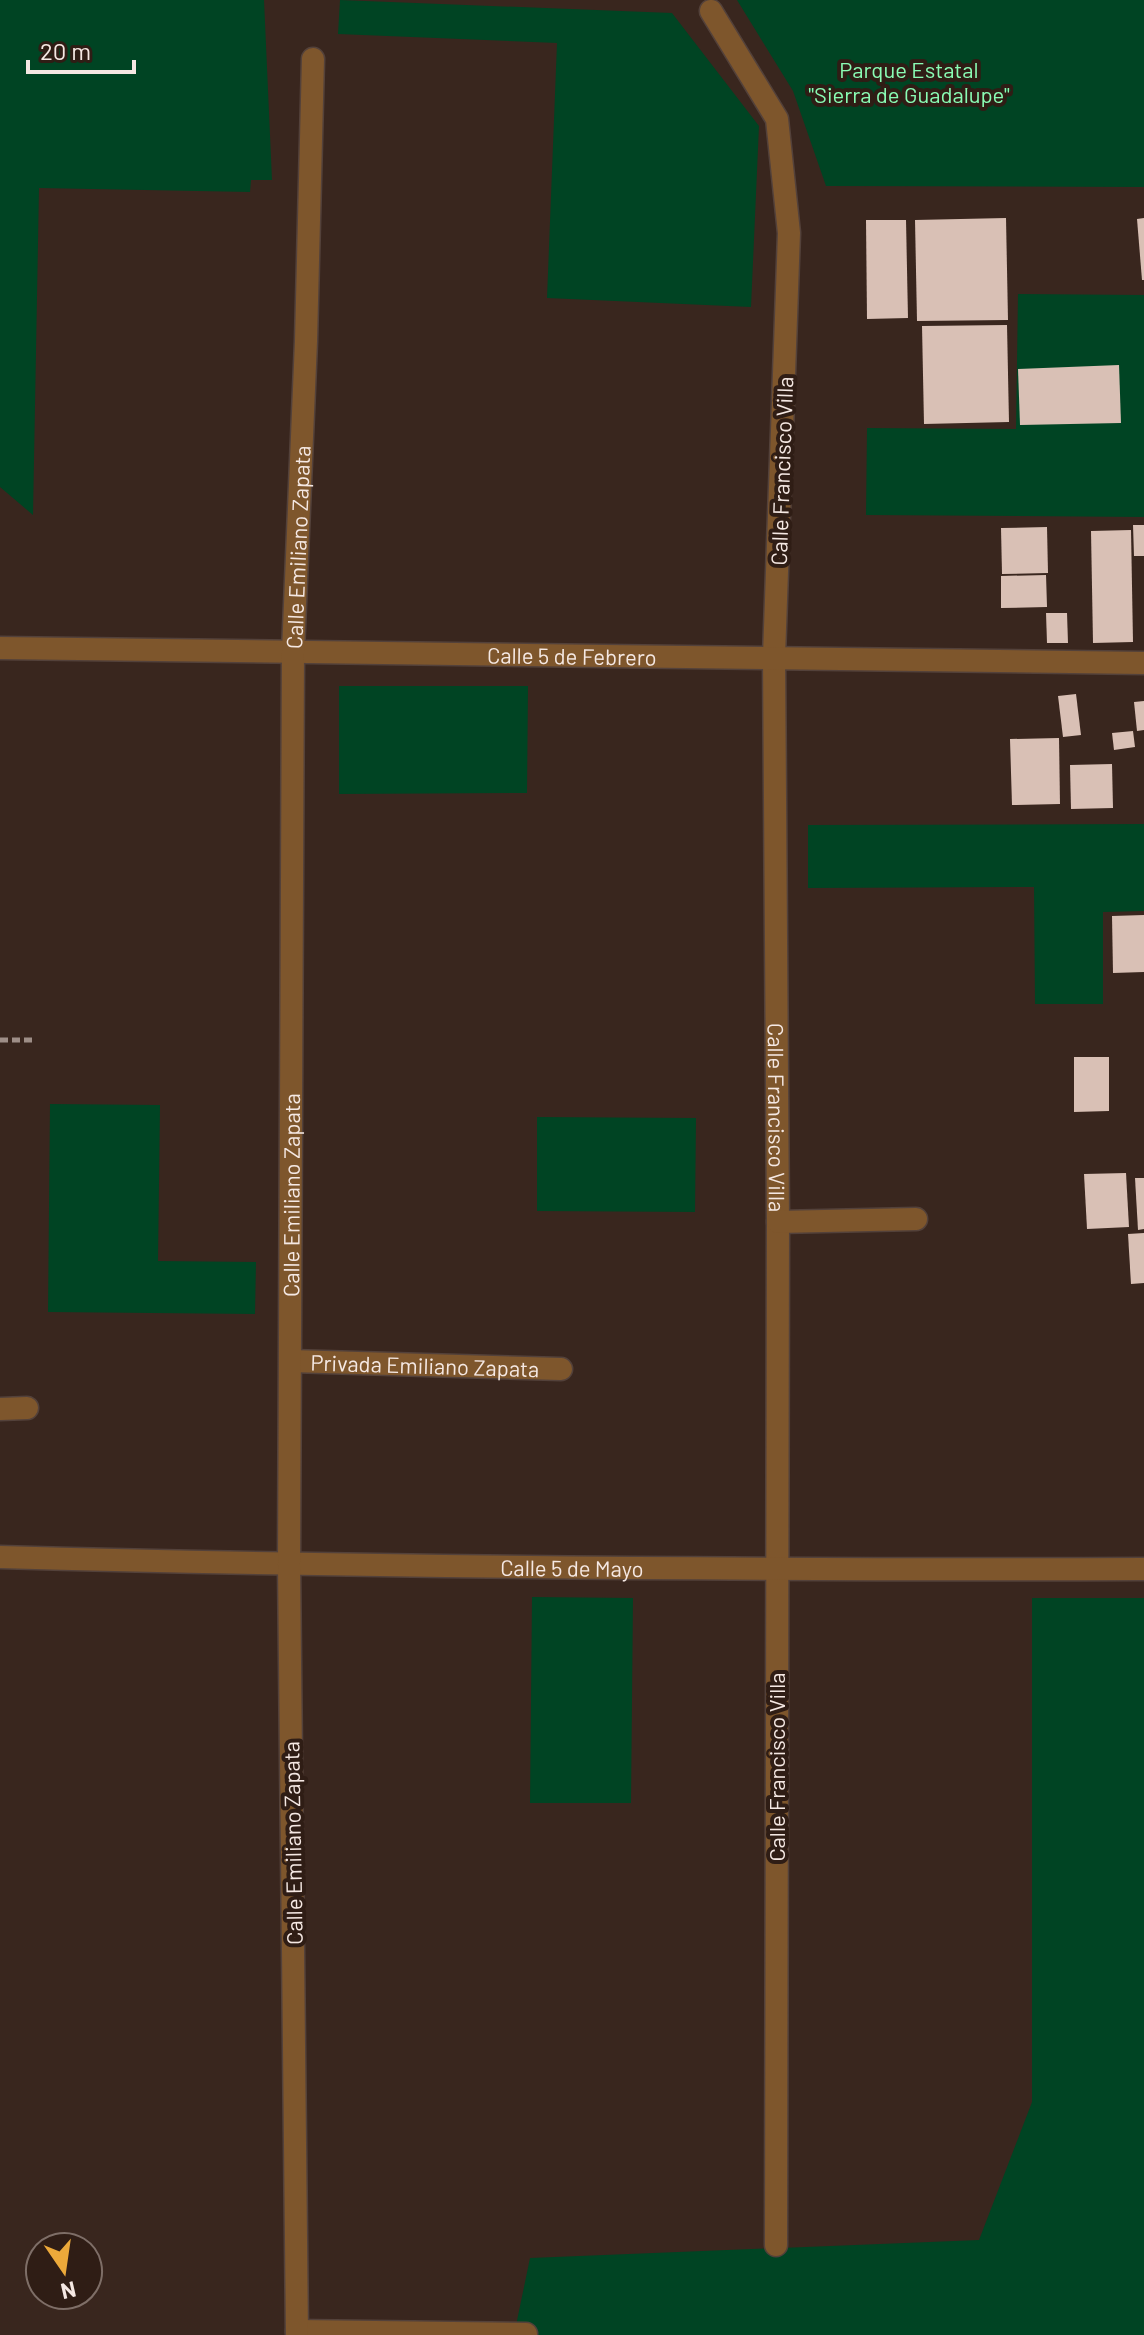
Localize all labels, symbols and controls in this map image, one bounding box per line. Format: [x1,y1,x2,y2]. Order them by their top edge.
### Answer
scale bar [28,24,134,74]
text: 20 m [40,36,91,65]
park label: Parque Estatal "Sierra de Guadalupe" [808,56,1010,107]
street label: Calle Francisco Villa [765,376,797,566]
street label: Calle Emiliano Zapata [280,445,315,650]
street label: Calle 5 de Febrero [487,641,657,670]
street label: Calle Francisco Villa [764,1023,791,1212]
street label: Calle Emiliano Zapata [277,1093,304,1297]
street label: Privada Emiliano Zapata [310,1349,540,1381]
street label: Calle 5 de Mayo [500,1554,644,1581]
street label: Calle Francisco Villa [763,1672,789,1862]
street label: Calle Emiliano Zapata [277,1741,307,1945]
north arrow [24,2231,104,2311]
text: N [59,2277,79,2306]

